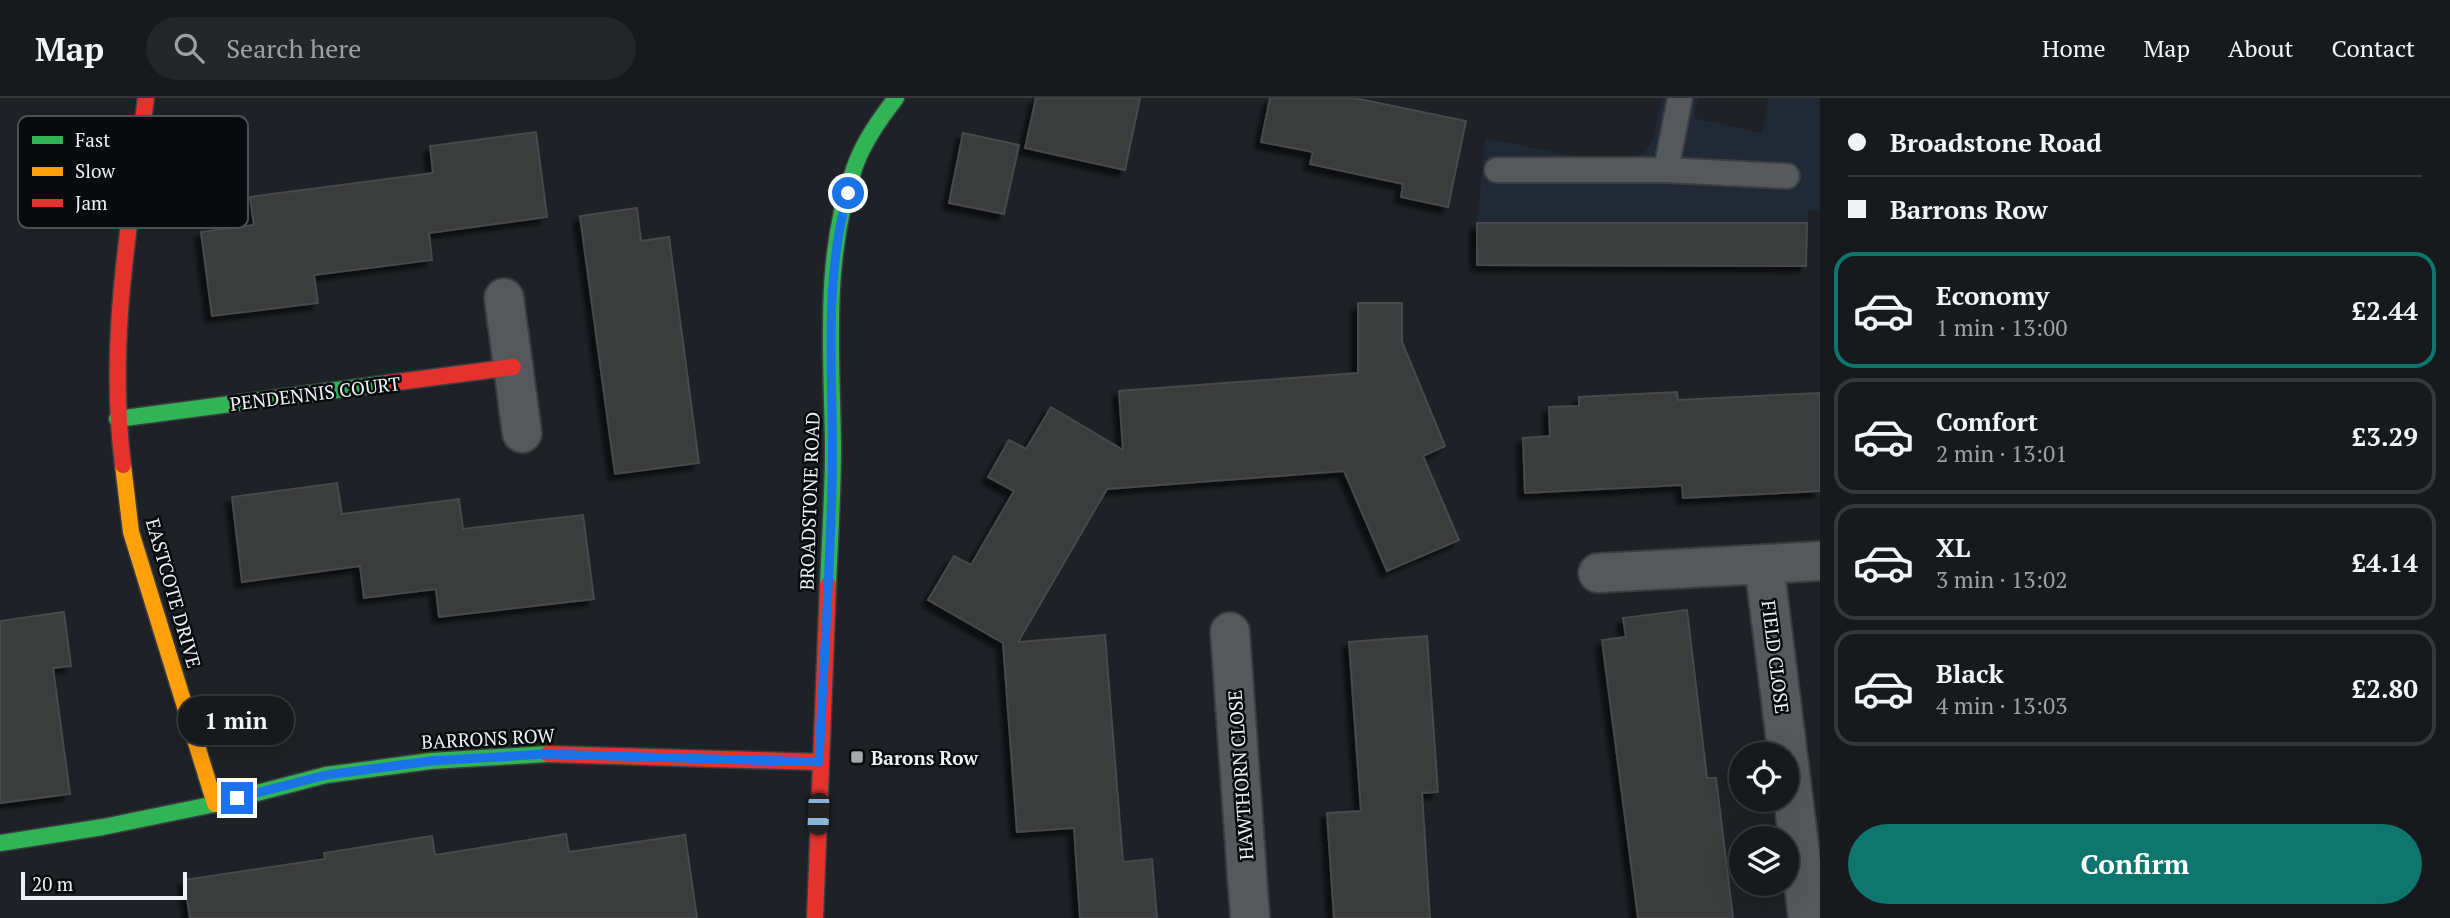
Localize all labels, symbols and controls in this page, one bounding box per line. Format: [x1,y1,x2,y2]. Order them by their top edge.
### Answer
search box [146,17,636,80]
text: Map [35,27,104,70]
icon: search [170,29,208,67]
text: Search here [226,31,361,65]
text: Home [2042,32,2106,64]
text: Map [2144,32,2190,64]
text: About [2228,32,2294,64]
text: Contact [2332,32,2415,64]
legend [18,116,248,228]
text: Broadstone Road [1890,125,2102,159]
text: Fast [75,127,110,152]
text: Slow [75,158,116,183]
route start [832,177,864,209]
text: Jam [75,190,108,215]
text: Barrons Row [1890,192,2048,226]
text: Economy [1936,278,2049,312]
icon: car [1852,279,1915,342]
text: £2.44 [2352,293,2418,327]
text: 1 min · 13:00 [1936,312,2068,343]
street label: PENDENNIS COURT [228,370,402,416]
text: Comfort [1936,404,2038,438]
icon: car [1852,405,1915,468]
street label: BROADSTONE ROAD [793,411,825,591]
text: £3.29 [2352,419,2418,453]
text: 2 min · 13:01 [1936,438,2068,469]
street label: EASTCOTE DRIVE [141,515,207,671]
text: XL [1936,530,1970,564]
icon: car [1852,531,1915,594]
text: £4.14 [2352,545,2418,579]
text: 3 min · 13:02 [1936,564,2068,595]
street label: FIELD CLOSE [1757,599,1795,715]
text: Black [1936,656,2004,690]
icon: car [1852,657,1915,720]
text: £2.80 [2352,671,2418,705]
street label: HAWTHORN CLOSE [1222,689,1258,861]
text: 4 min · 13:03 [1936,690,2068,721]
callout: 1 min [179,696,295,746]
text: 1 min [205,705,267,736]
street label: BARRONS ROW [421,722,556,754]
map controls [1729,742,1799,896]
button: locate [1729,742,1799,812]
place label: Barons Row [871,745,979,770]
marker: Barons Row [849,749,865,765]
route end [221,782,253,814]
car [807,793,830,835]
button: Confirm [1848,824,2422,904]
button: layers [1729,826,1799,896]
scale bar [21,869,187,901]
text: 20 m [32,871,73,896]

